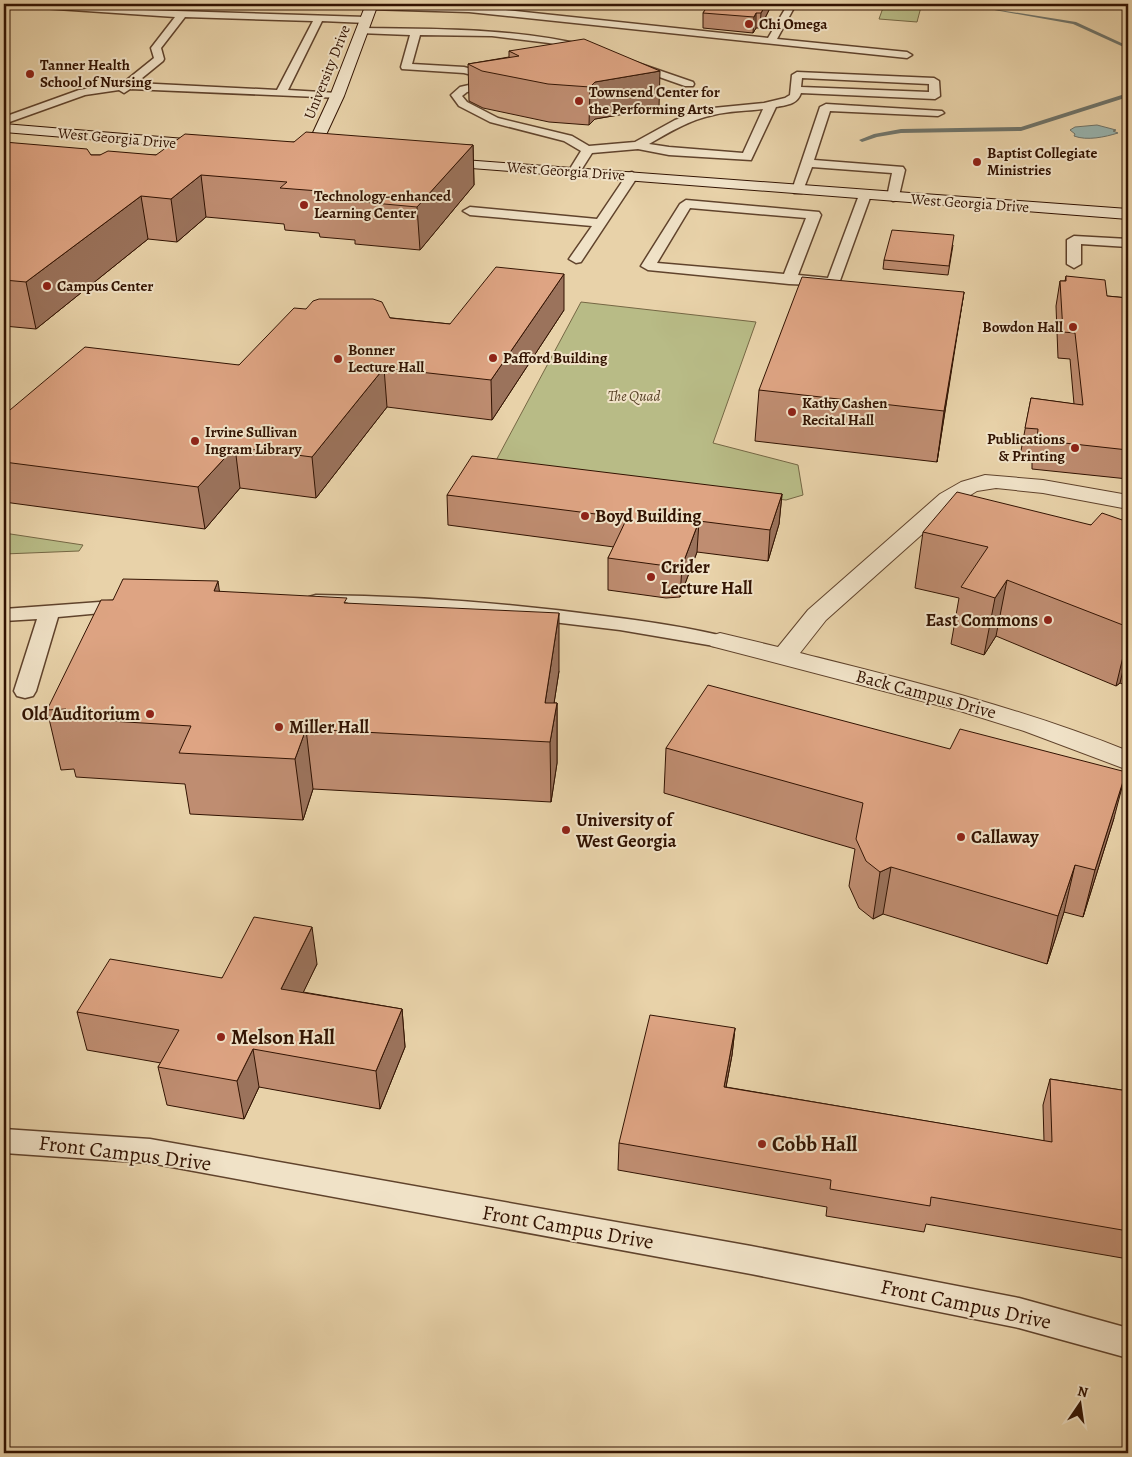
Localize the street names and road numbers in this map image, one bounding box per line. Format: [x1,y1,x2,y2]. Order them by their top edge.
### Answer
street label: University Drive [299,22,355,122]
street label: West Georgia Drive [56,123,177,153]
street label: West Georgia Drive [505,157,626,185]
street label: West Georgia Drive [909,189,1030,217]
street label: Back Campus Drive [853,664,999,724]
street label: Front Campus Drive [37,1129,213,1177]
street label: Front Campus Drive [480,1198,656,1256]
street label: Front Campus Drive [878,1272,1054,1336]

